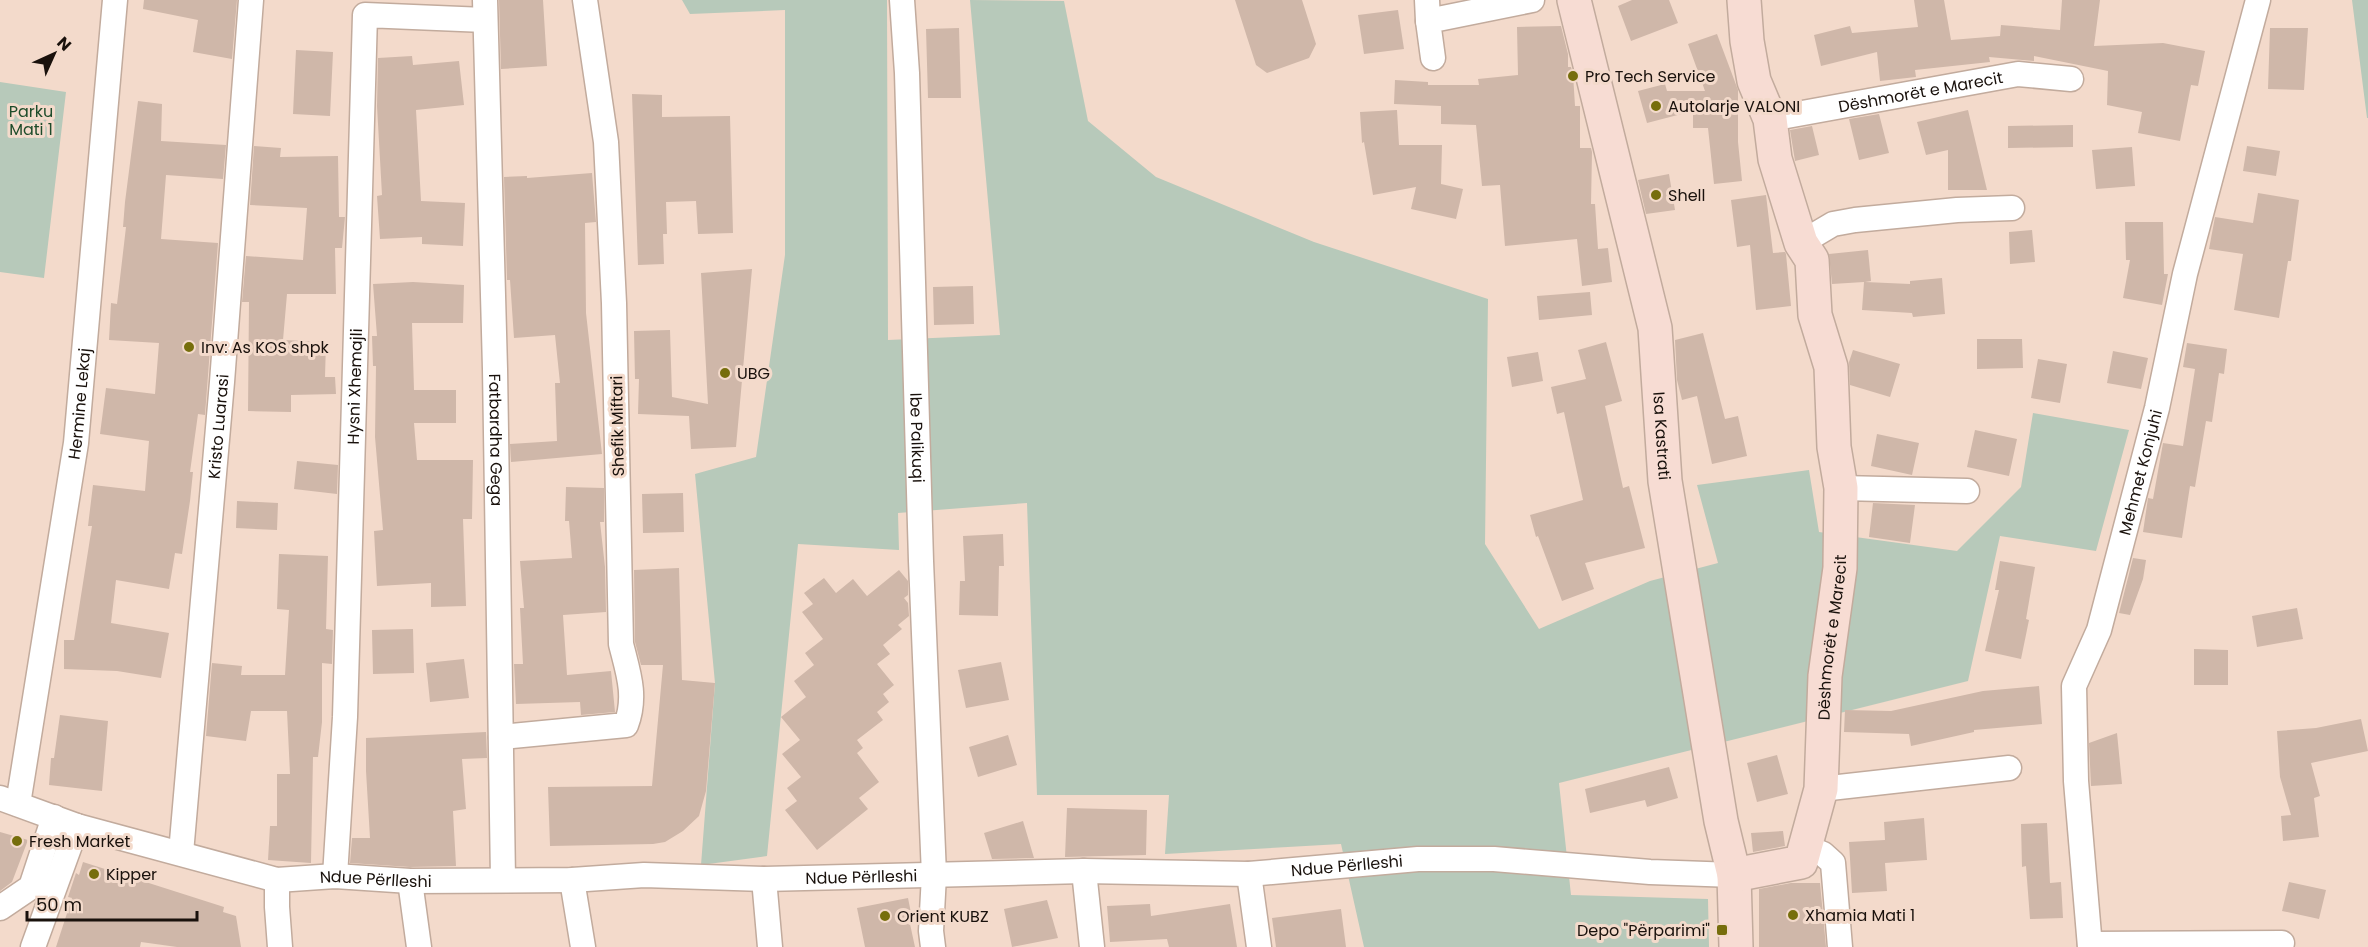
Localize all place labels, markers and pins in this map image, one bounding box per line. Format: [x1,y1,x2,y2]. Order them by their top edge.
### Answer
place label: Pro Tech Service [1585,65,1715,88]
marker: Pro Tech Service [1566,69,1580,83]
place label: Autolarje VALONI [1668,95,1800,118]
marker: Autolarje VALONI [1649,99,1663,113]
place label: Shell [1668,184,1705,207]
marker: Shell [1649,188,1663,202]
place label: Inv: As KOS shpk [201,336,329,359]
marker: Inv: As KOS shpk [182,340,196,354]
place label: UBG [737,362,770,385]
marker: UBG [718,366,732,380]
place label: Fresh Market [29,830,131,853]
marker: Fresh Market [10,834,24,848]
place label: Kipper [106,863,157,886]
marker: Kipper [87,867,101,881]
place label: Xhamia Mati 1 [1805,904,1915,927]
place label: Orient KUBZ [897,905,989,928]
marker: Xhamia Mati 1 [1786,908,1800,922]
marker: Orient KUBZ [878,909,892,923]
place label: Depo "Përparimi" [1577,919,1710,942]
marker: Depo "Përparimi" [1715,923,1729,937]

